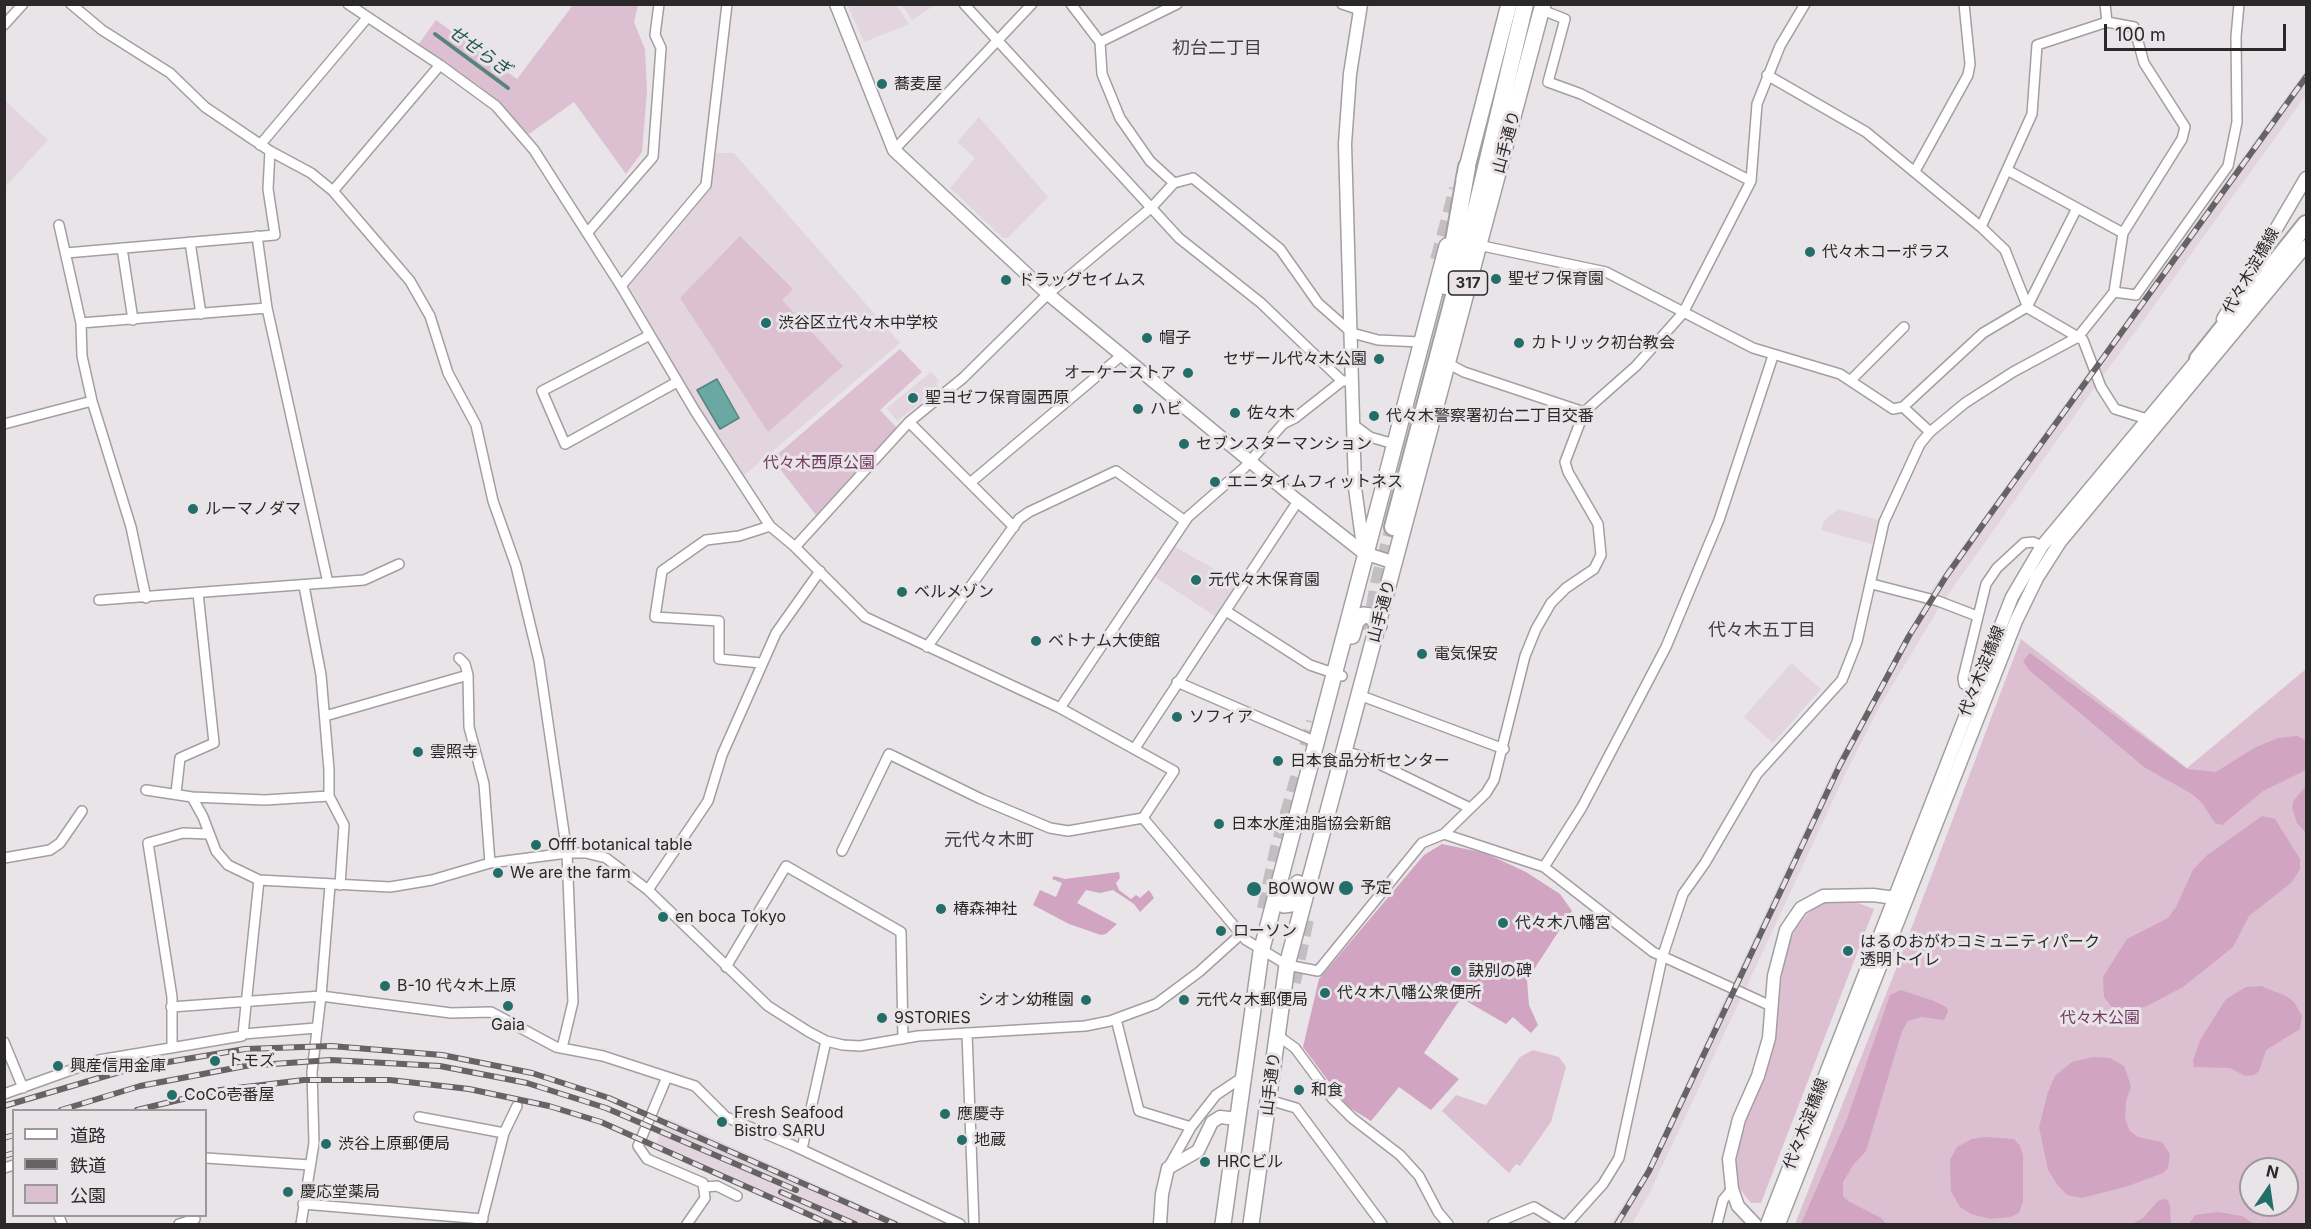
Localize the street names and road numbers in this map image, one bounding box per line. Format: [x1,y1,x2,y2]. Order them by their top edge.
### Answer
street label: 山手通り [1489,109,1525,175]
street label: 代々木淀橋線 [2219,225,2283,317]
road number: 317 [1448,271,1488,295]
street label: 山手通り [1364,578,1400,644]
street label: 代々木淀橋線 [1955,623,2009,719]
street label: 山手通り [1258,1051,1284,1117]
street label: 代々木淀橋線 [1780,1076,1832,1172]

